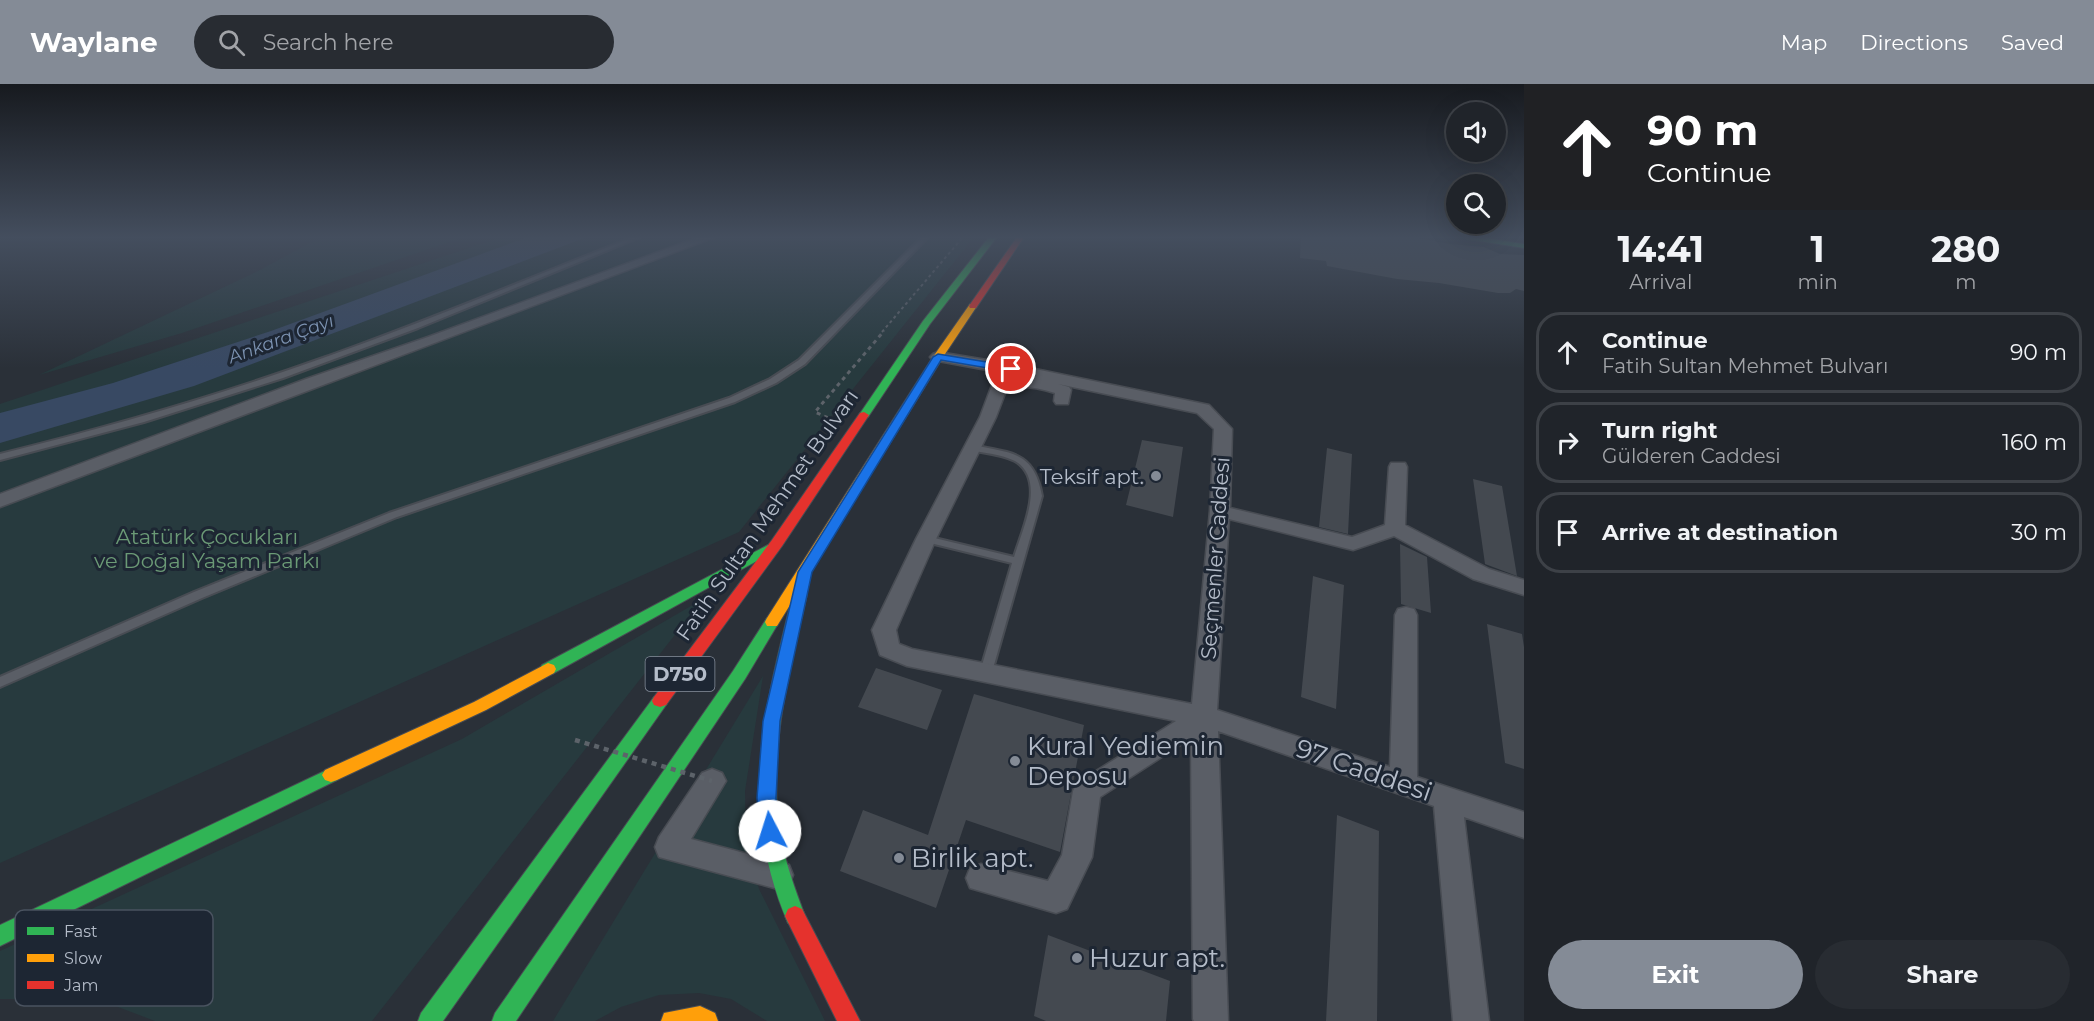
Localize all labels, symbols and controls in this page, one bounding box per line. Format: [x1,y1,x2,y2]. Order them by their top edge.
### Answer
search box [194,15,614,69]
text: Waylane [30,25,158,59]
icon: search [215,26,248,59]
text: Search here [263,29,393,56]
text: Map [1781,30,1827,55]
text: Directions [1860,30,1968,55]
text: Saved [2001,30,2064,55]
map controls [1446,102,1506,234]
button: sound [1446,102,1506,162]
text: 90 m [1647,104,1758,156]
icon: ahead [1548,108,1626,186]
text: Continue [1647,156,1772,189]
button: search [1446,174,1506,234]
text: 14:41 [1617,227,1704,271]
text: 1 [1811,227,1825,271]
text: 280 [1931,227,2001,271]
text: Arrival [1629,270,1692,294]
text: min [1798,270,1838,294]
text: m [1955,270,1976,294]
water label: Ankara Çayı [224,310,337,369]
text: Continue [1602,327,1708,354]
icon: ahead [1551,336,1584,369]
text: 90 m [2010,339,2067,366]
pin [985,343,1036,394]
icon: arrive [994,352,1027,385]
text: Fatih Sultan Mehmet Bulvarı [1602,354,1888,378]
street label: Fatih Sultan Mehmet Bulvarı [671,385,863,645]
text: Turn right [1602,417,1717,444]
icon: right [1551,426,1584,459]
text: 160 m [2002,429,2067,456]
text: Gülderen Caddesi [1602,444,1781,468]
street label: Seçmenler Caddesi [1195,456,1235,660]
place label: Teksif apt. [1040,464,1144,489]
marker: Teksif apt. [1149,469,1163,483]
icon: arrive [1551,516,1584,549]
text: Arrive at destination [1602,519,1838,546]
text: 30 m [2011,519,2067,546]
park label: Atatürk Çocukları ve Doğal Yaşam Parkı [94,524,320,573]
road number: D750 [646,657,714,691]
place label: Kural Yediemin Deposu [1027,730,1224,792]
street label: 97 Caddesi [1292,732,1436,808]
marker: Kural Yediemin Deposu [1008,754,1022,768]
position arrow [738,799,802,863]
place label: Birlik apt. [911,842,1033,874]
marker: Birlik apt. [892,851,906,865]
legend [15,910,213,1006]
text: Fast [64,922,98,941]
button: Exit [1548,940,1803,1009]
button: Share [1815,940,2070,1009]
place label: Huzur apt. [1089,942,1225,974]
text: Slow [64,949,102,968]
marker: Huzur apt. [1070,951,1084,965]
text: Jam [63,976,98,995]

